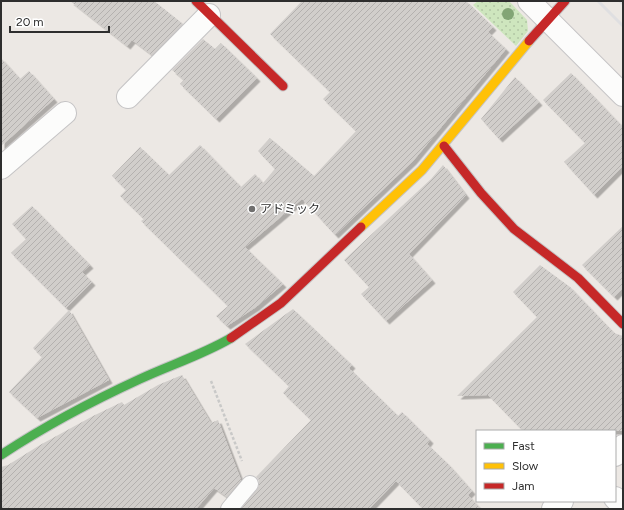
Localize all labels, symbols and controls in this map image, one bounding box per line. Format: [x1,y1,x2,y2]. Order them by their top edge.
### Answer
scale bar [10,8,109,34]
text: 20 m [16,15,44,29]
place label: アドミック [260,202,320,216]
marker: アドミック [247,204,257,214]
legend [476,430,616,502]
text: Fast [512,439,535,453]
text: Slow [512,459,539,473]
text: Jam [512,479,535,493]

